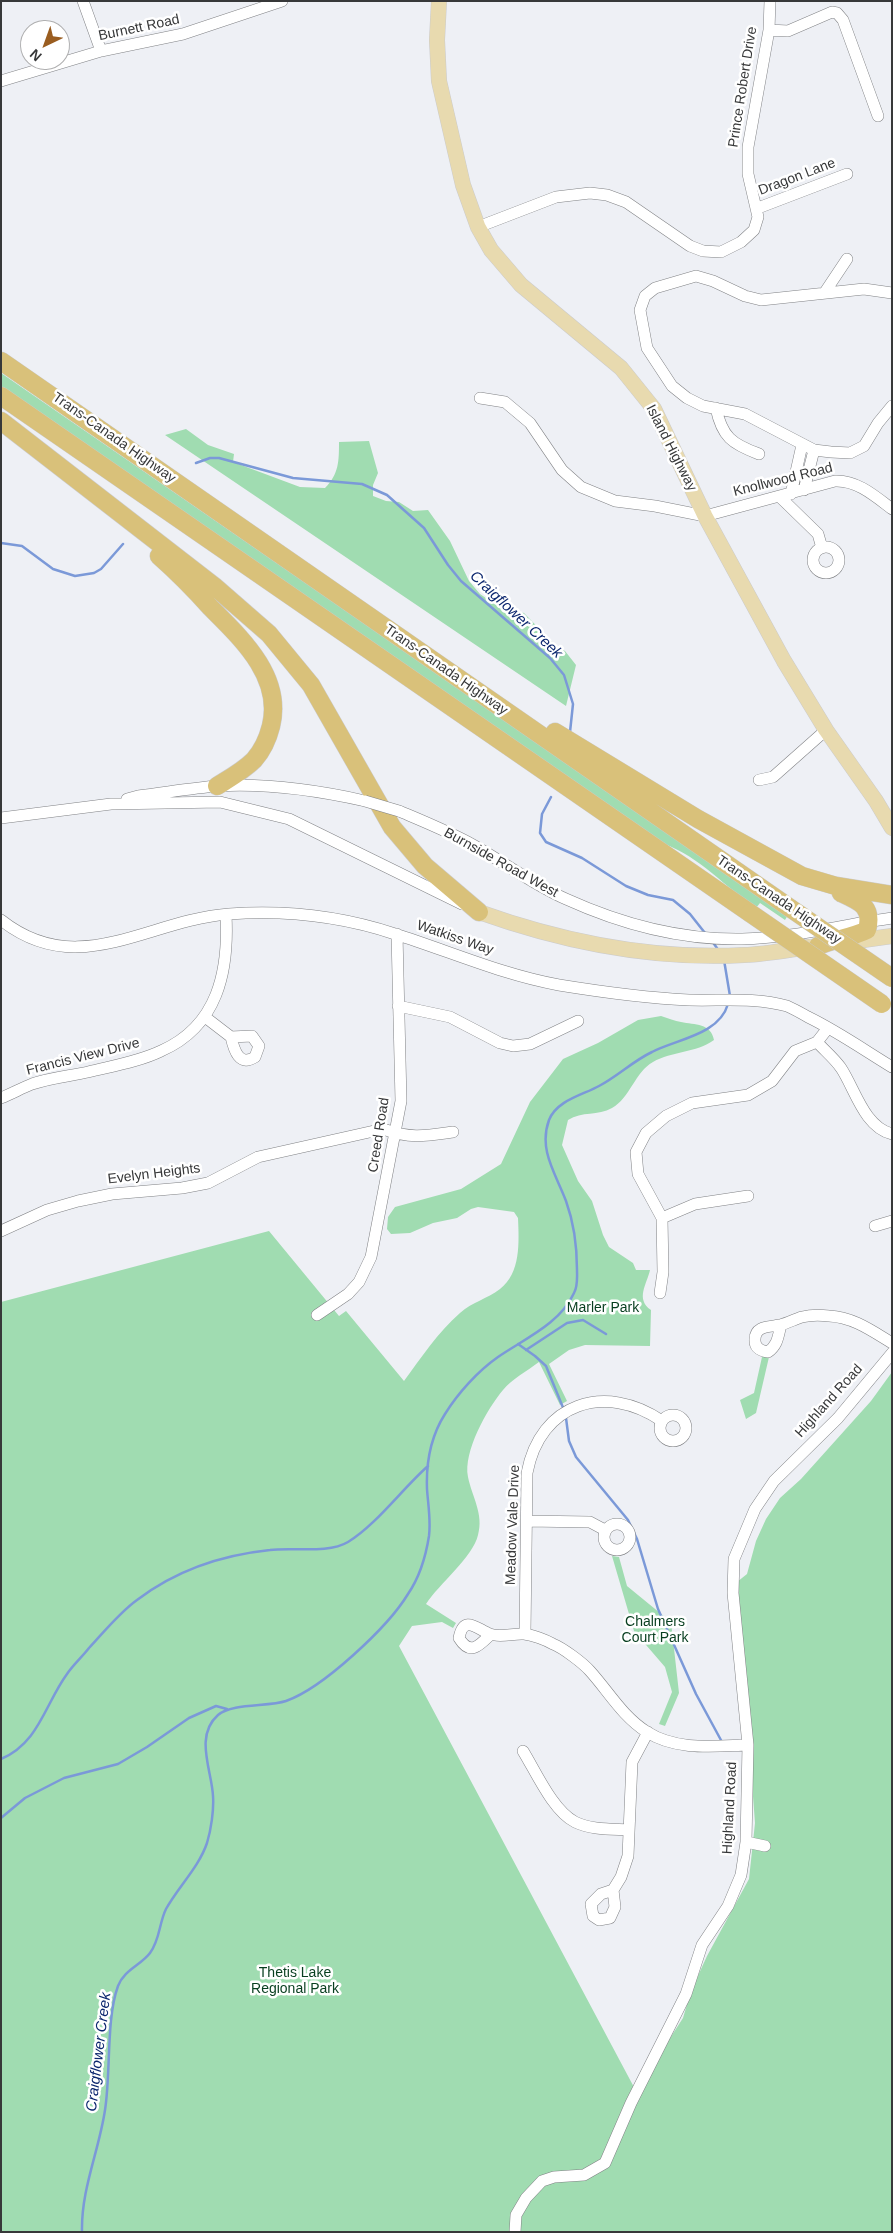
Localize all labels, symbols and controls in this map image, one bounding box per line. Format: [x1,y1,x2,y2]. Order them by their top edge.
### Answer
street label: Burnett Road [97,11,181,45]
north arrow [20,20,70,70]
street label: Prince Robert Drive [725,25,761,149]
text: N [27,46,45,65]
street label: Dragon Lane [756,155,838,199]
street label: Trans-Canada Highway [49,389,179,487]
street label: Island Highway [642,402,700,494]
street label: Knollwood Road [732,460,834,500]
water label: Craigflower Creek [466,567,566,663]
street label: Trans-Canada Highway [381,621,511,719]
street label: Burnside Road West [441,825,561,901]
street label: Trans-Canada Highway [714,852,844,948]
street label: Watkiss Way [415,917,495,959]
street label: Francis View Drive [24,1035,142,1079]
street label: Creed Road [365,1096,393,1174]
street label: Evelyn Heights [107,1160,201,1188]
park label: Marler Park [567,1300,639,1316]
street label: Highland Road [792,1361,866,1441]
street label: Meadow Vale Drive [503,1465,523,1585]
park label: Chalmers Court Park [622,1614,688,1646]
street label: Highland Road [719,1761,741,1855]
park label: Thetis Lake Regional Park [251,1965,339,1998]
water label: Craigflower Creek [83,1991,115,2113]

